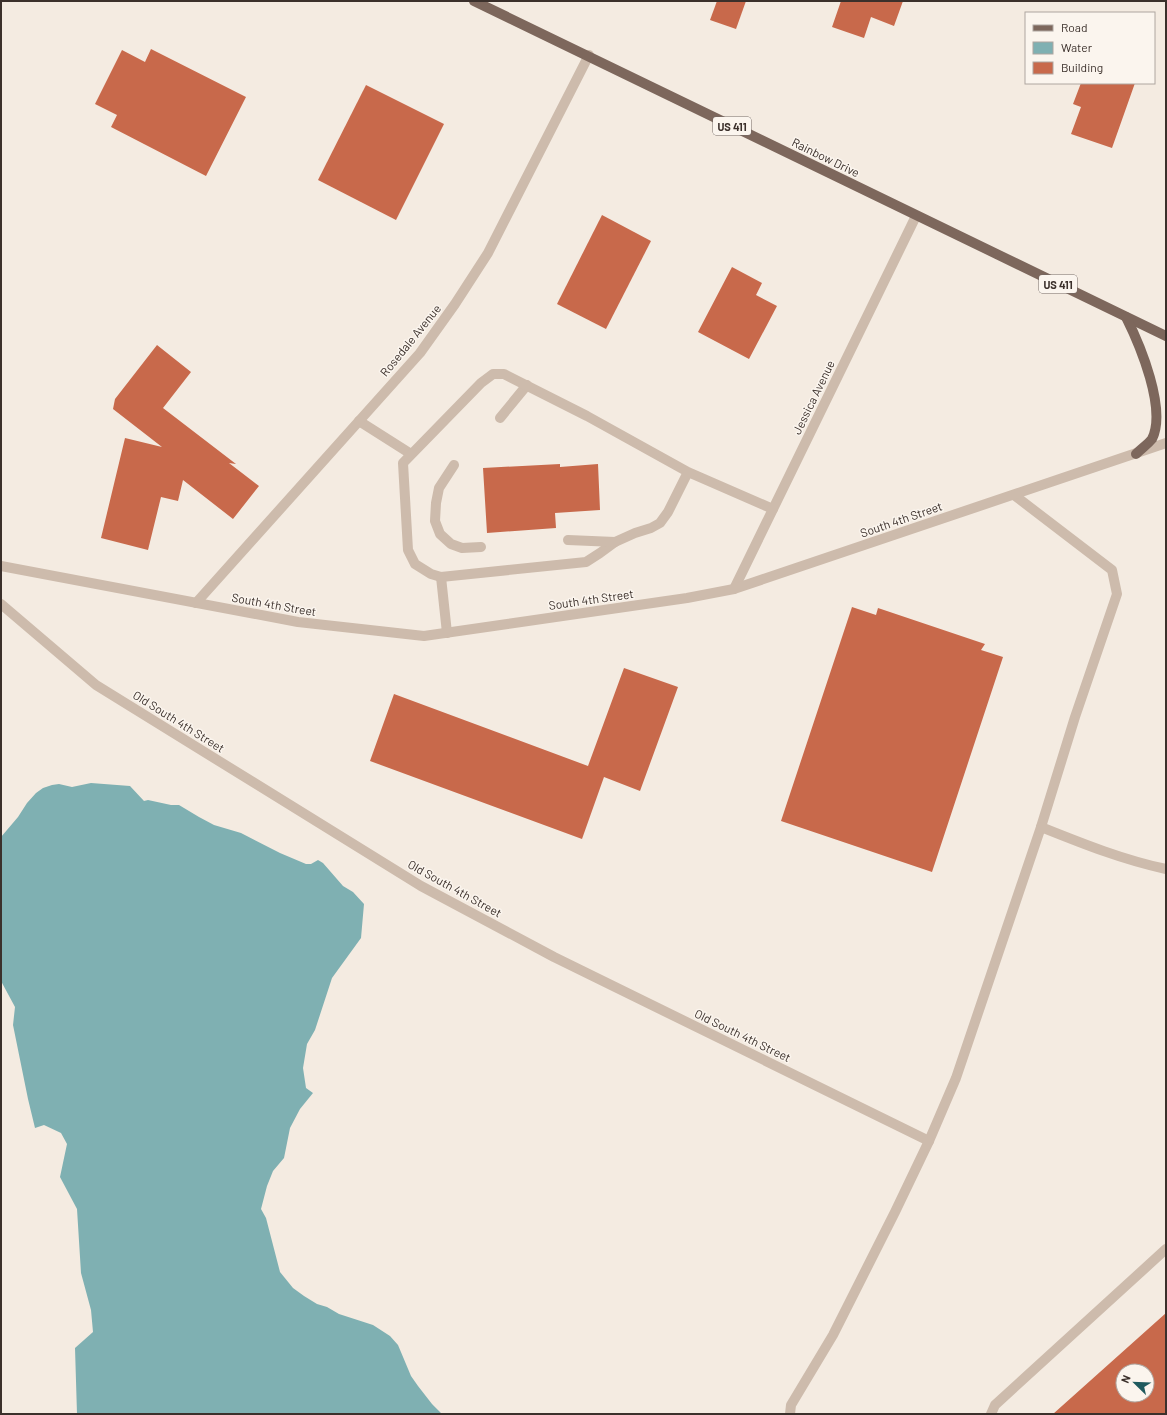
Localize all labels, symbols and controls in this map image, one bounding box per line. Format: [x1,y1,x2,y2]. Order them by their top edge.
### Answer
legend [1025,12,1155,84]
text: Road [1061,20,1088,34]
text: Water [1061,40,1093,54]
text: Building [1061,60,1103,74]
road number: US 411 [713,117,751,135]
street label: Rainbow Drive [790,135,862,179]
road number: US 411 [1039,275,1077,293]
street label: Rosedale Avenue [377,301,443,379]
street label: Jessica Avenue [789,358,837,436]
street label: South 4th Street [858,498,944,540]
street label: South 4th Street [548,586,634,612]
street label: South 4th Street [231,590,317,618]
street label: Old South 4th Street [131,687,227,755]
street label: Old South 4th Street [406,856,504,920]
street label: Old South 4th Street [693,1006,793,1064]
north arrow [1115,1363,1155,1403]
text: N [1118,1373,1133,1385]

